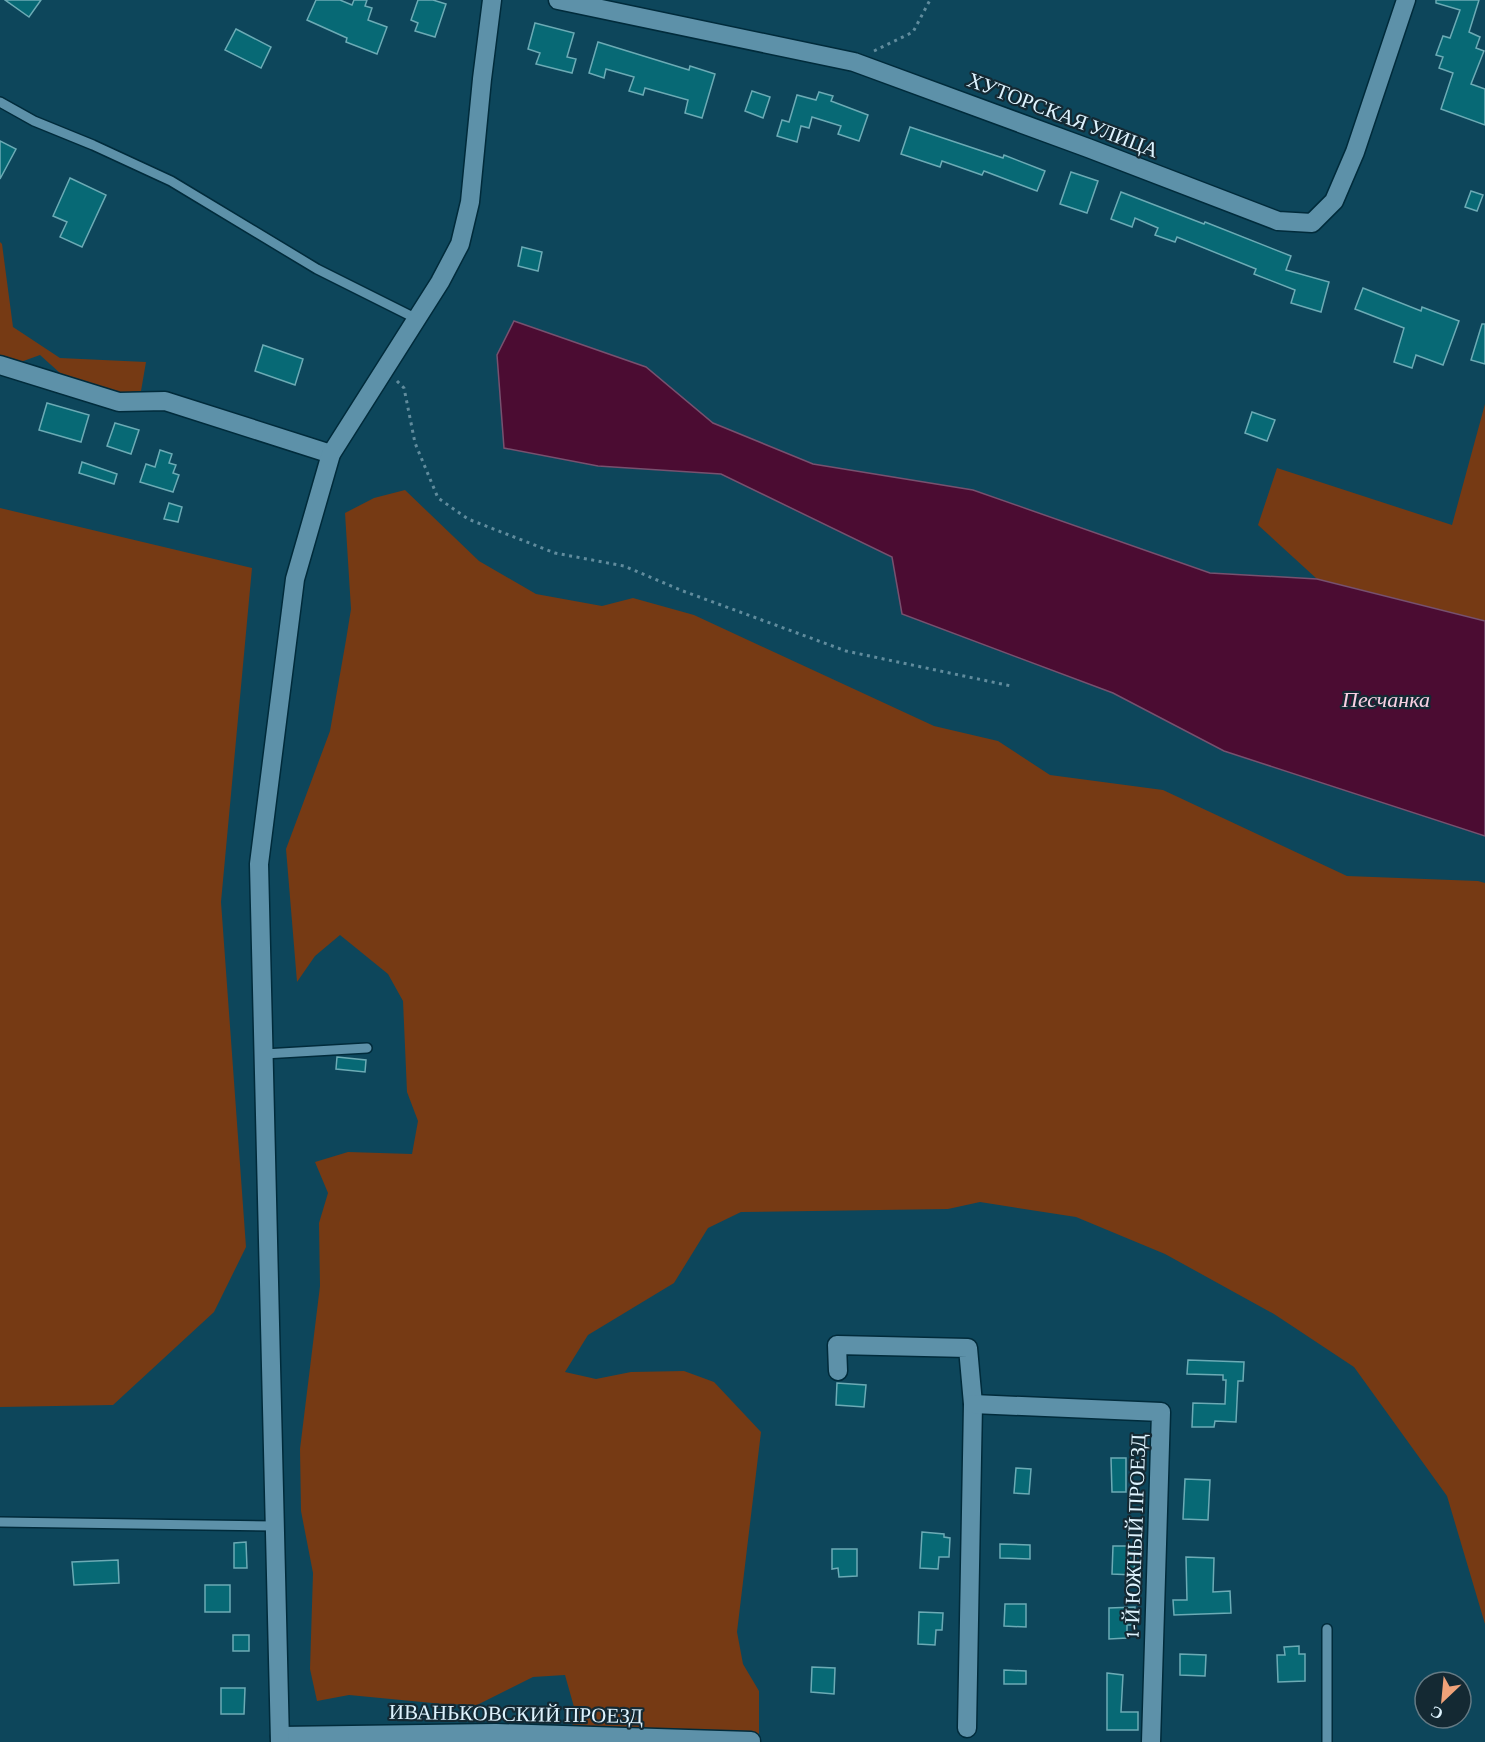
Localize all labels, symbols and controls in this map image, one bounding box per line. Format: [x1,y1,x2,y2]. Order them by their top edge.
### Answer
street label: ХУТОРСКАЯ УЛИЦА [964,67,1163,163]
water label: Песчанка [1341,687,1430,712]
street label: 1-Й ЮЖНЫЙ ПРОЕЗД [1119,1434,1151,1638]
north arrow [1413,1670,1473,1730]
street label: ИВАНЬКОВСКИЙ ПРОЕЗД [389,1700,643,1728]
text: С [1428,1703,1446,1723]

